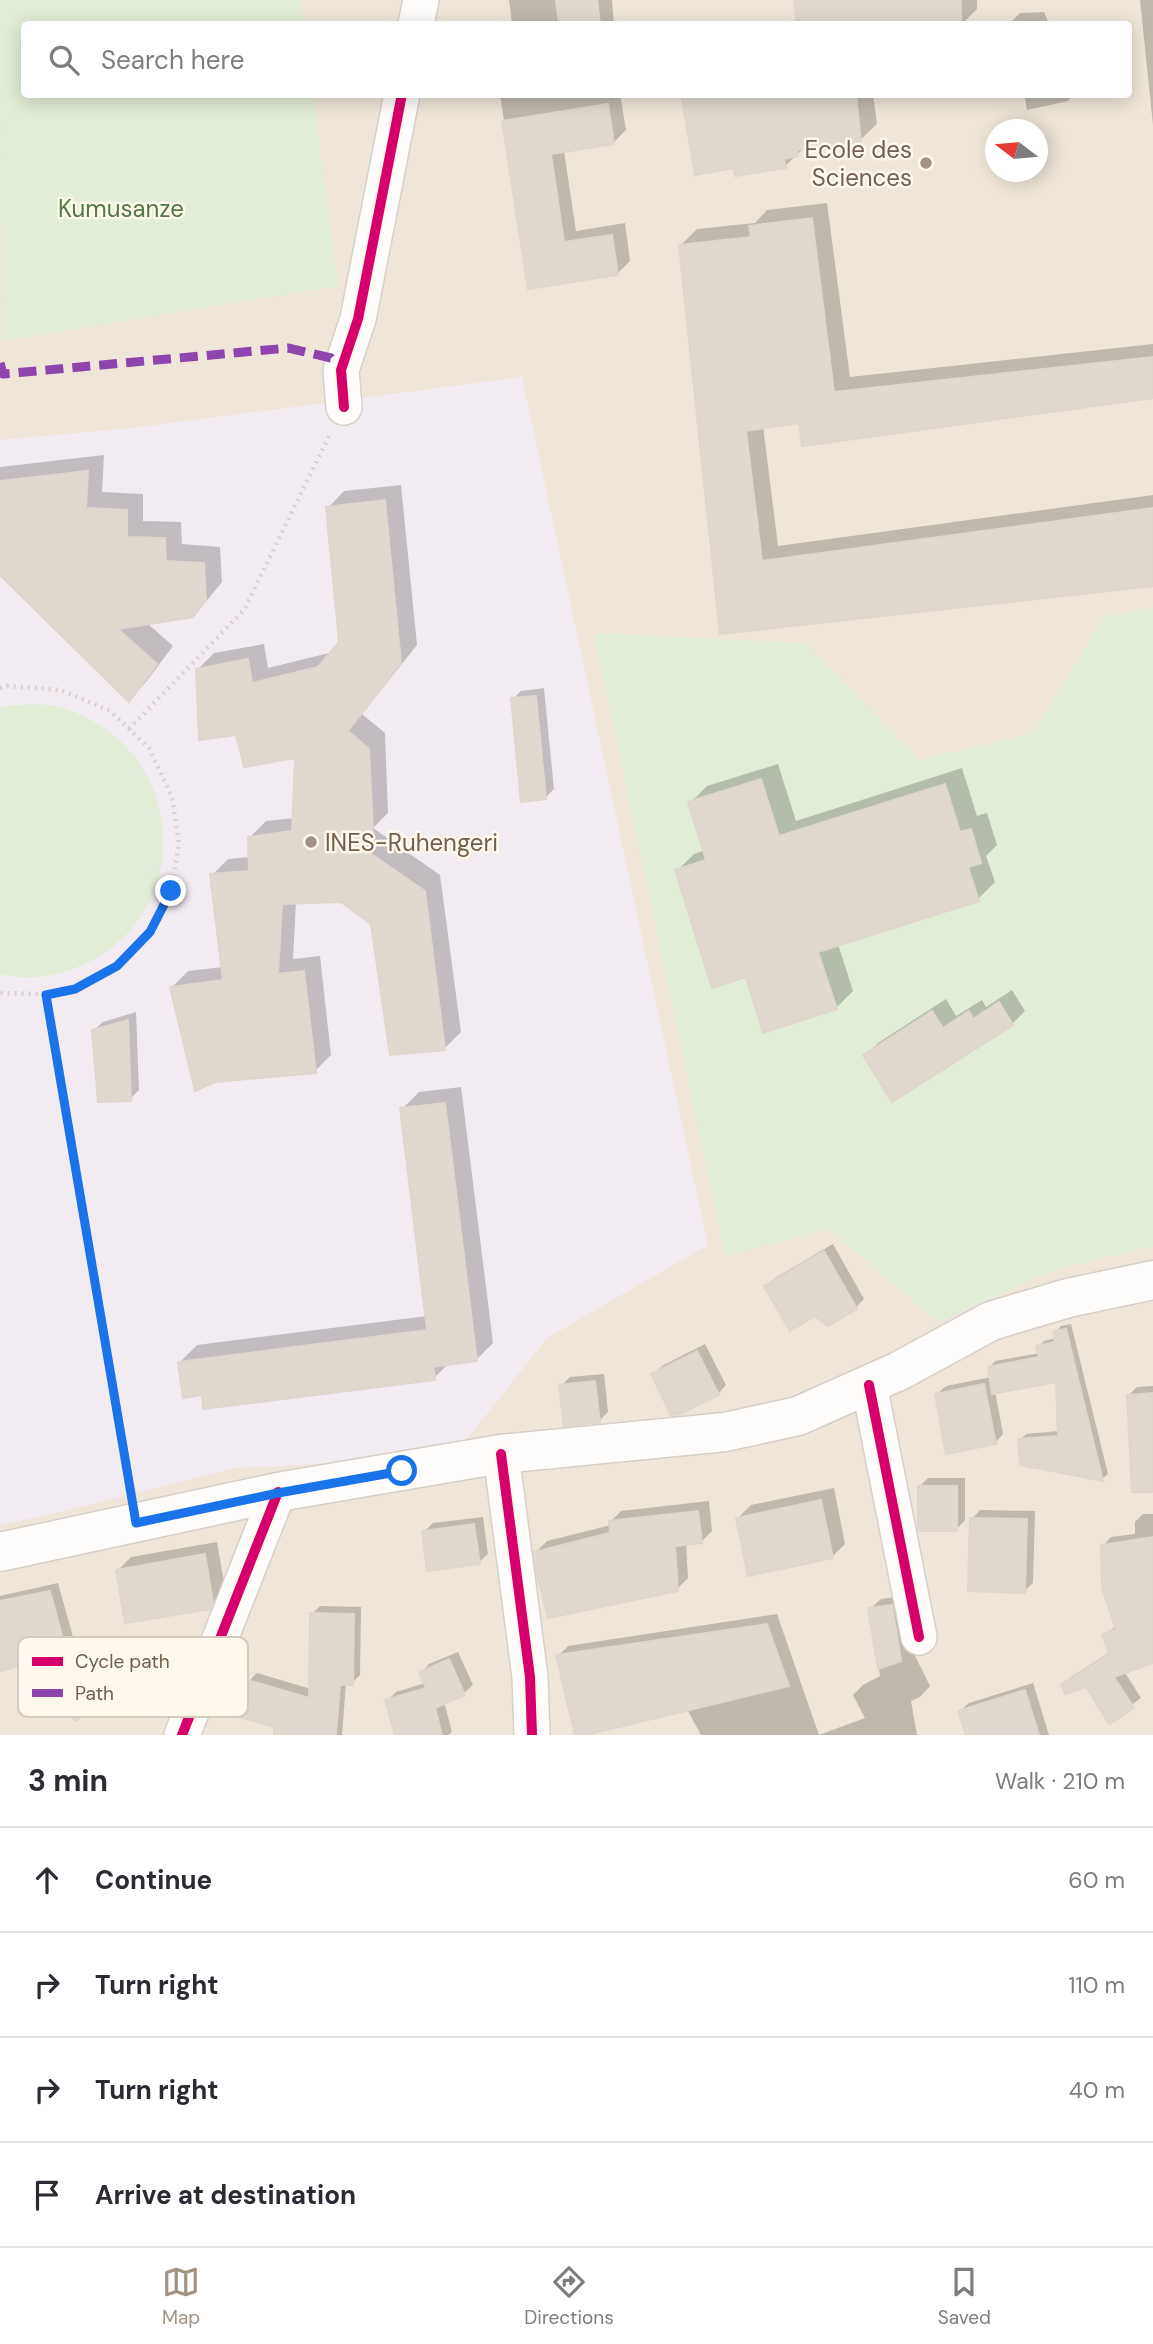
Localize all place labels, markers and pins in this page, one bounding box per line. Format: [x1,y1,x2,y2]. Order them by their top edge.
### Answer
place label: Ecole des Sciences [804,134,912,193]
marker: Ecole des Sciences [918,155,934,171]
place label: INES-Ruhengeri [325,827,498,858]
marker: INES-Ruhengeri [303,834,319,850]

